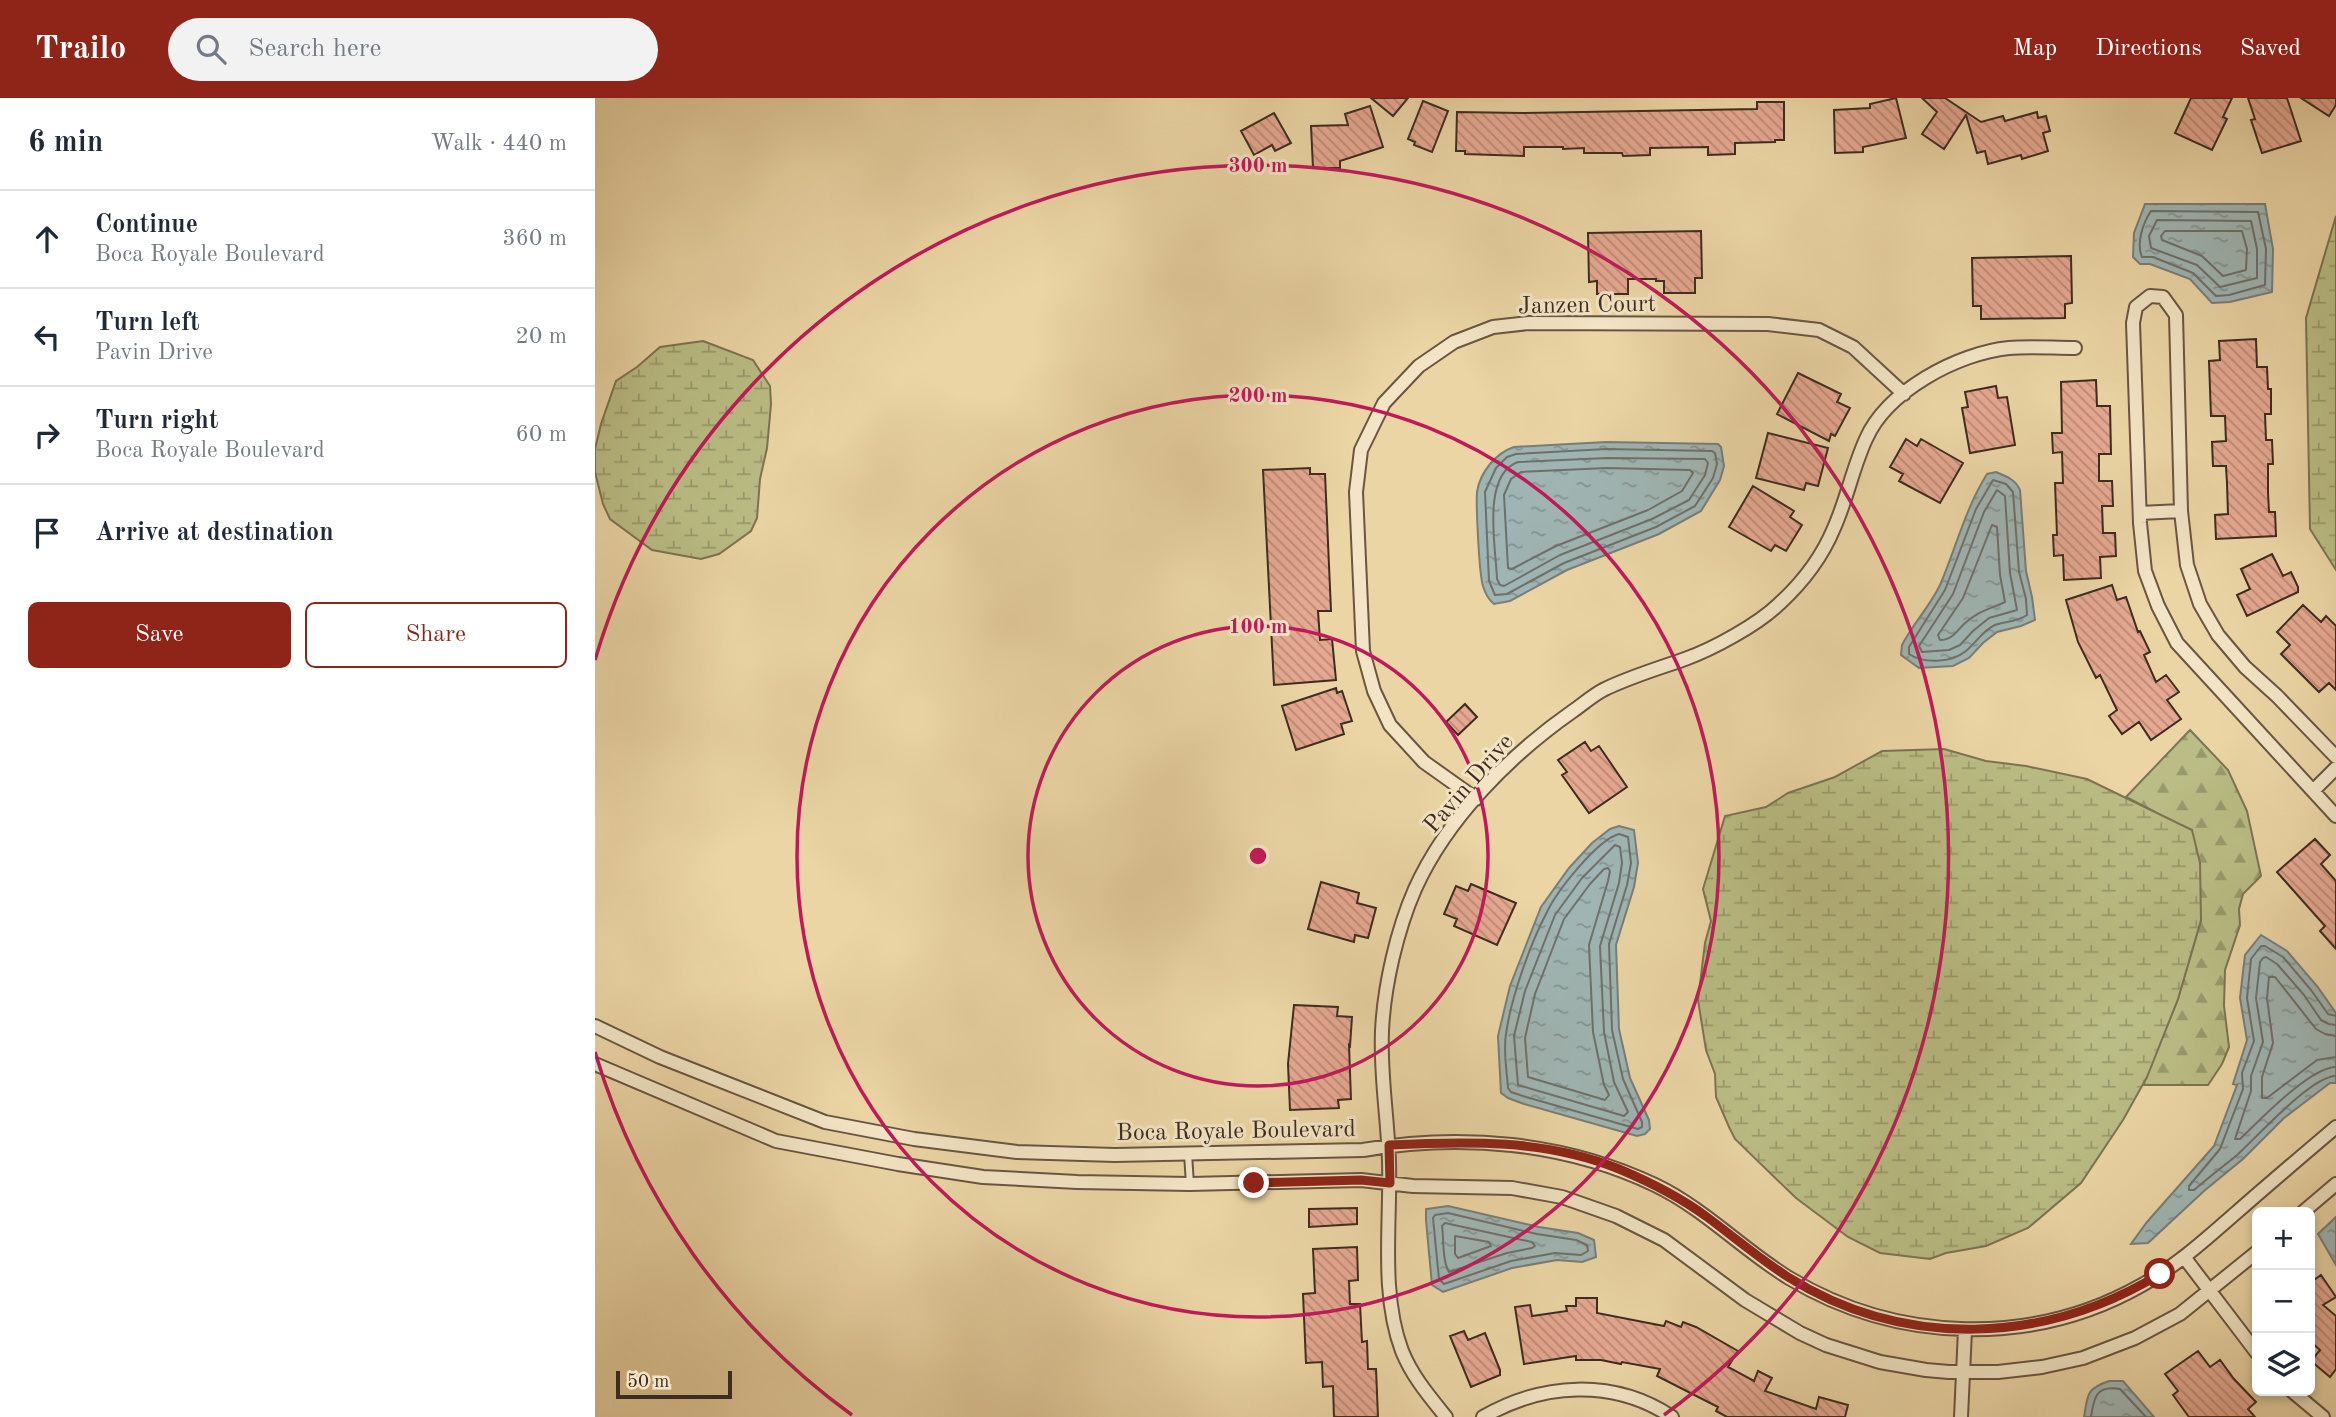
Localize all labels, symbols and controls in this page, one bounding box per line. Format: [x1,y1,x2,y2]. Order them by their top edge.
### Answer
search box [168,18,658,81]
icon: search [192,30,230,68]
text: Trailo [35,33,126,66]
text: Search here [248,36,381,62]
text: Map [2013,37,2057,61]
text: Directions [2095,37,2202,61]
text: Saved [2240,37,2301,61]
text: 6 min [28,128,103,158]
text: Walk · 440 m [431,132,567,155]
text: 300 m [1228,156,1288,177]
text: Continue [95,212,198,238]
icon: ahead [28,220,66,258]
text: 360 m [502,227,567,250]
text: Boca Royale Boulevard [95,243,325,266]
street label: Janzen Court [1518,293,1656,319]
text: Turn left [95,310,200,336]
icon: left [28,318,66,356]
text: 20 m [516,325,567,348]
text: Pavin Drive [95,341,213,364]
text: 200 m [1228,386,1288,407]
text: Turn right [95,408,218,434]
icon: right [28,416,66,454]
text: 60 m [516,423,567,446]
text: Boca Royale Boulevard [95,439,325,462]
icon: arrive [28,514,66,552]
text: Arrive at destination [95,520,334,546]
button: Save [28,602,291,668]
button: Share [305,602,567,668]
text: 100 m [1228,617,1288,638]
street label: Pavin Drive [1420,730,1519,839]
centre of rings [1246,844,1270,868]
street label: Boca Royale Boulevard [1116,1118,1356,1146]
route end [1238,1167,1269,1198]
map controls [2252,1207,2315,1396]
button: + [2252,1207,2315,1270]
route start [2144,1258,2175,1289]
button: − [2252,1270,2315,1333]
button: layers [2252,1333,2315,1396]
scale bar [616,1368,731,1400]
text: 50 m [627,1373,669,1392]

